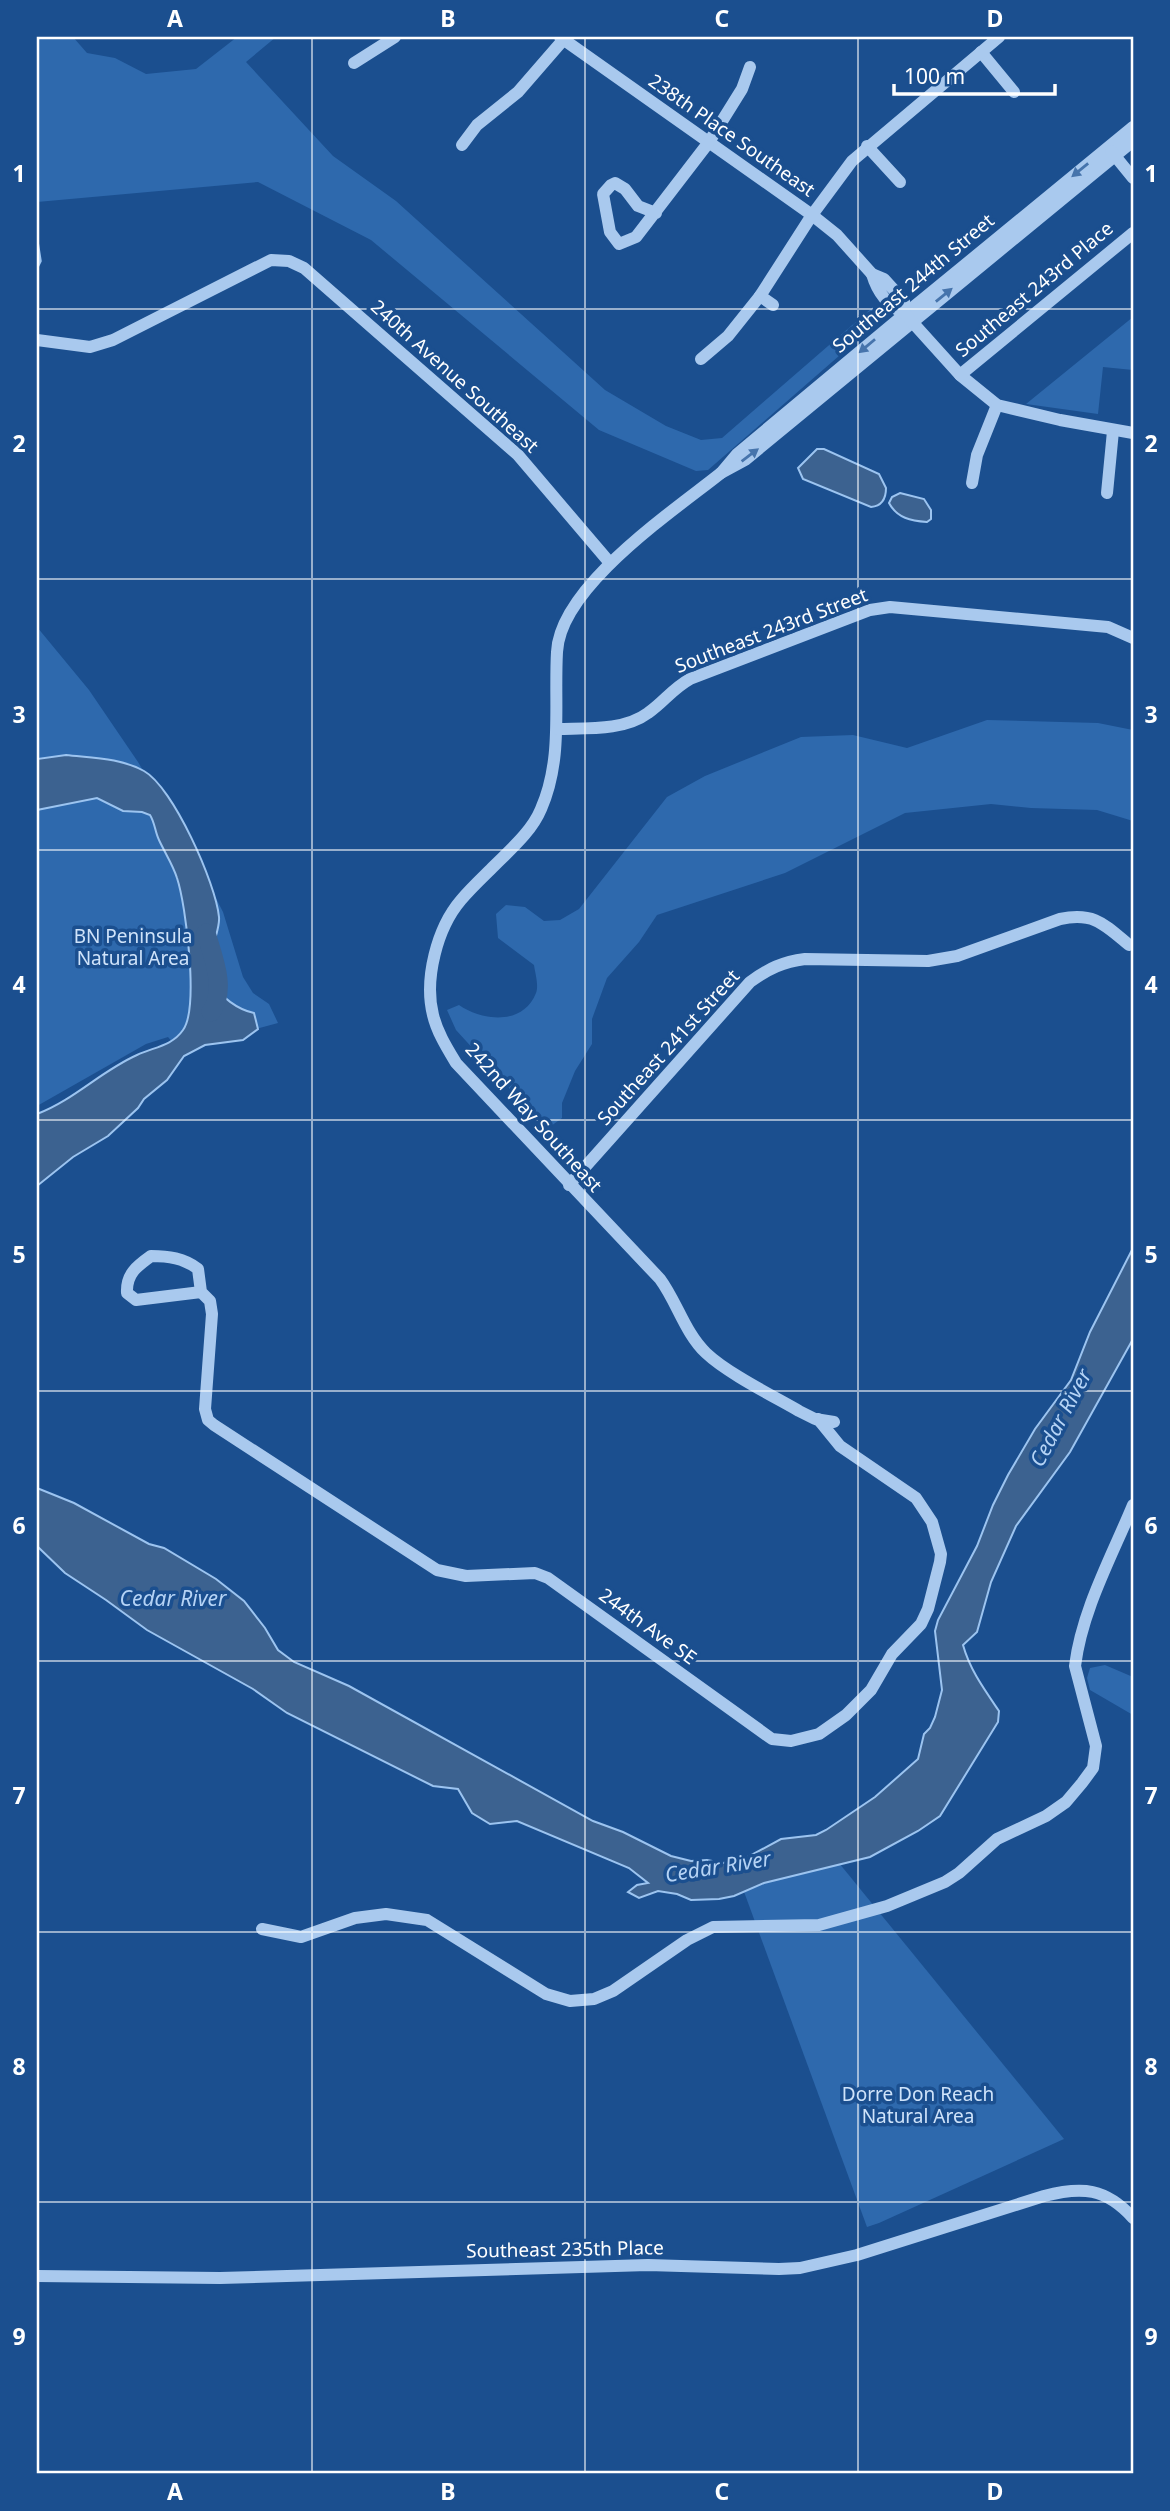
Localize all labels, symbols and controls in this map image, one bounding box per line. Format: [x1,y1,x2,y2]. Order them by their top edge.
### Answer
text: A [167,2,183,34]
text: B [440,2,456,34]
text: C [715,2,730,34]
text: D [987,2,1003,34]
scale bar [894,52,1054,96]
text: 100 m [904,62,965,90]
street label: 238th Place Southeast [644,68,820,202]
text: 1 [12,157,26,189]
text: 1 [1144,157,1158,189]
one-way arrow [1072,163,1090,178]
street label: Southeast 244th Street [827,207,999,358]
street label: Southeast 243rd Place [950,215,1118,363]
one-way arrow [935,288,953,303]
street label: 240th Avenue Southeast [366,294,545,458]
one-way arrow [858,338,875,353]
text: 2 [12,427,26,459]
text: 2 [1144,427,1158,459]
one-way arrow [740,448,759,462]
street label: Southeast 243rd Street [671,581,871,679]
text: 3 [12,698,26,730]
text: 3 [1144,698,1158,730]
park label: BN Peninsula Natural Area [74,923,192,971]
street label: Southeast 241st Street [591,963,745,1130]
text: 4 [12,968,26,1000]
text: 4 [1144,968,1158,1000]
street label: 242nd Way Southeast [460,1037,608,1198]
text: 5 [12,1238,26,1270]
text: 5 [1144,1238,1158,1270]
water label: Cedar River [1023,1362,1098,1471]
text: 6 [12,1509,26,1541]
text: 6 [1144,1509,1158,1541]
street label: 244th Ave SE [594,1582,702,1670]
water label: Cedar River [120,1584,228,1612]
text: 7 [12,1779,26,1811]
text: 7 [1144,1779,1158,1811]
water label: Cedar River [663,1844,774,1888]
text: 8 [12,2050,26,2082]
text: 8 [1144,2050,1158,2082]
park label: Dorre Don Reach Natural Area [842,2081,994,2129]
street label: Southeast 235th Place [466,2234,664,2264]
text: 9 [12,2320,26,2352]
text: 9 [1144,2320,1158,2352]
text: A [167,2475,183,2507]
text: B [440,2475,456,2507]
text: C [715,2475,730,2507]
text: D [987,2475,1003,2507]

